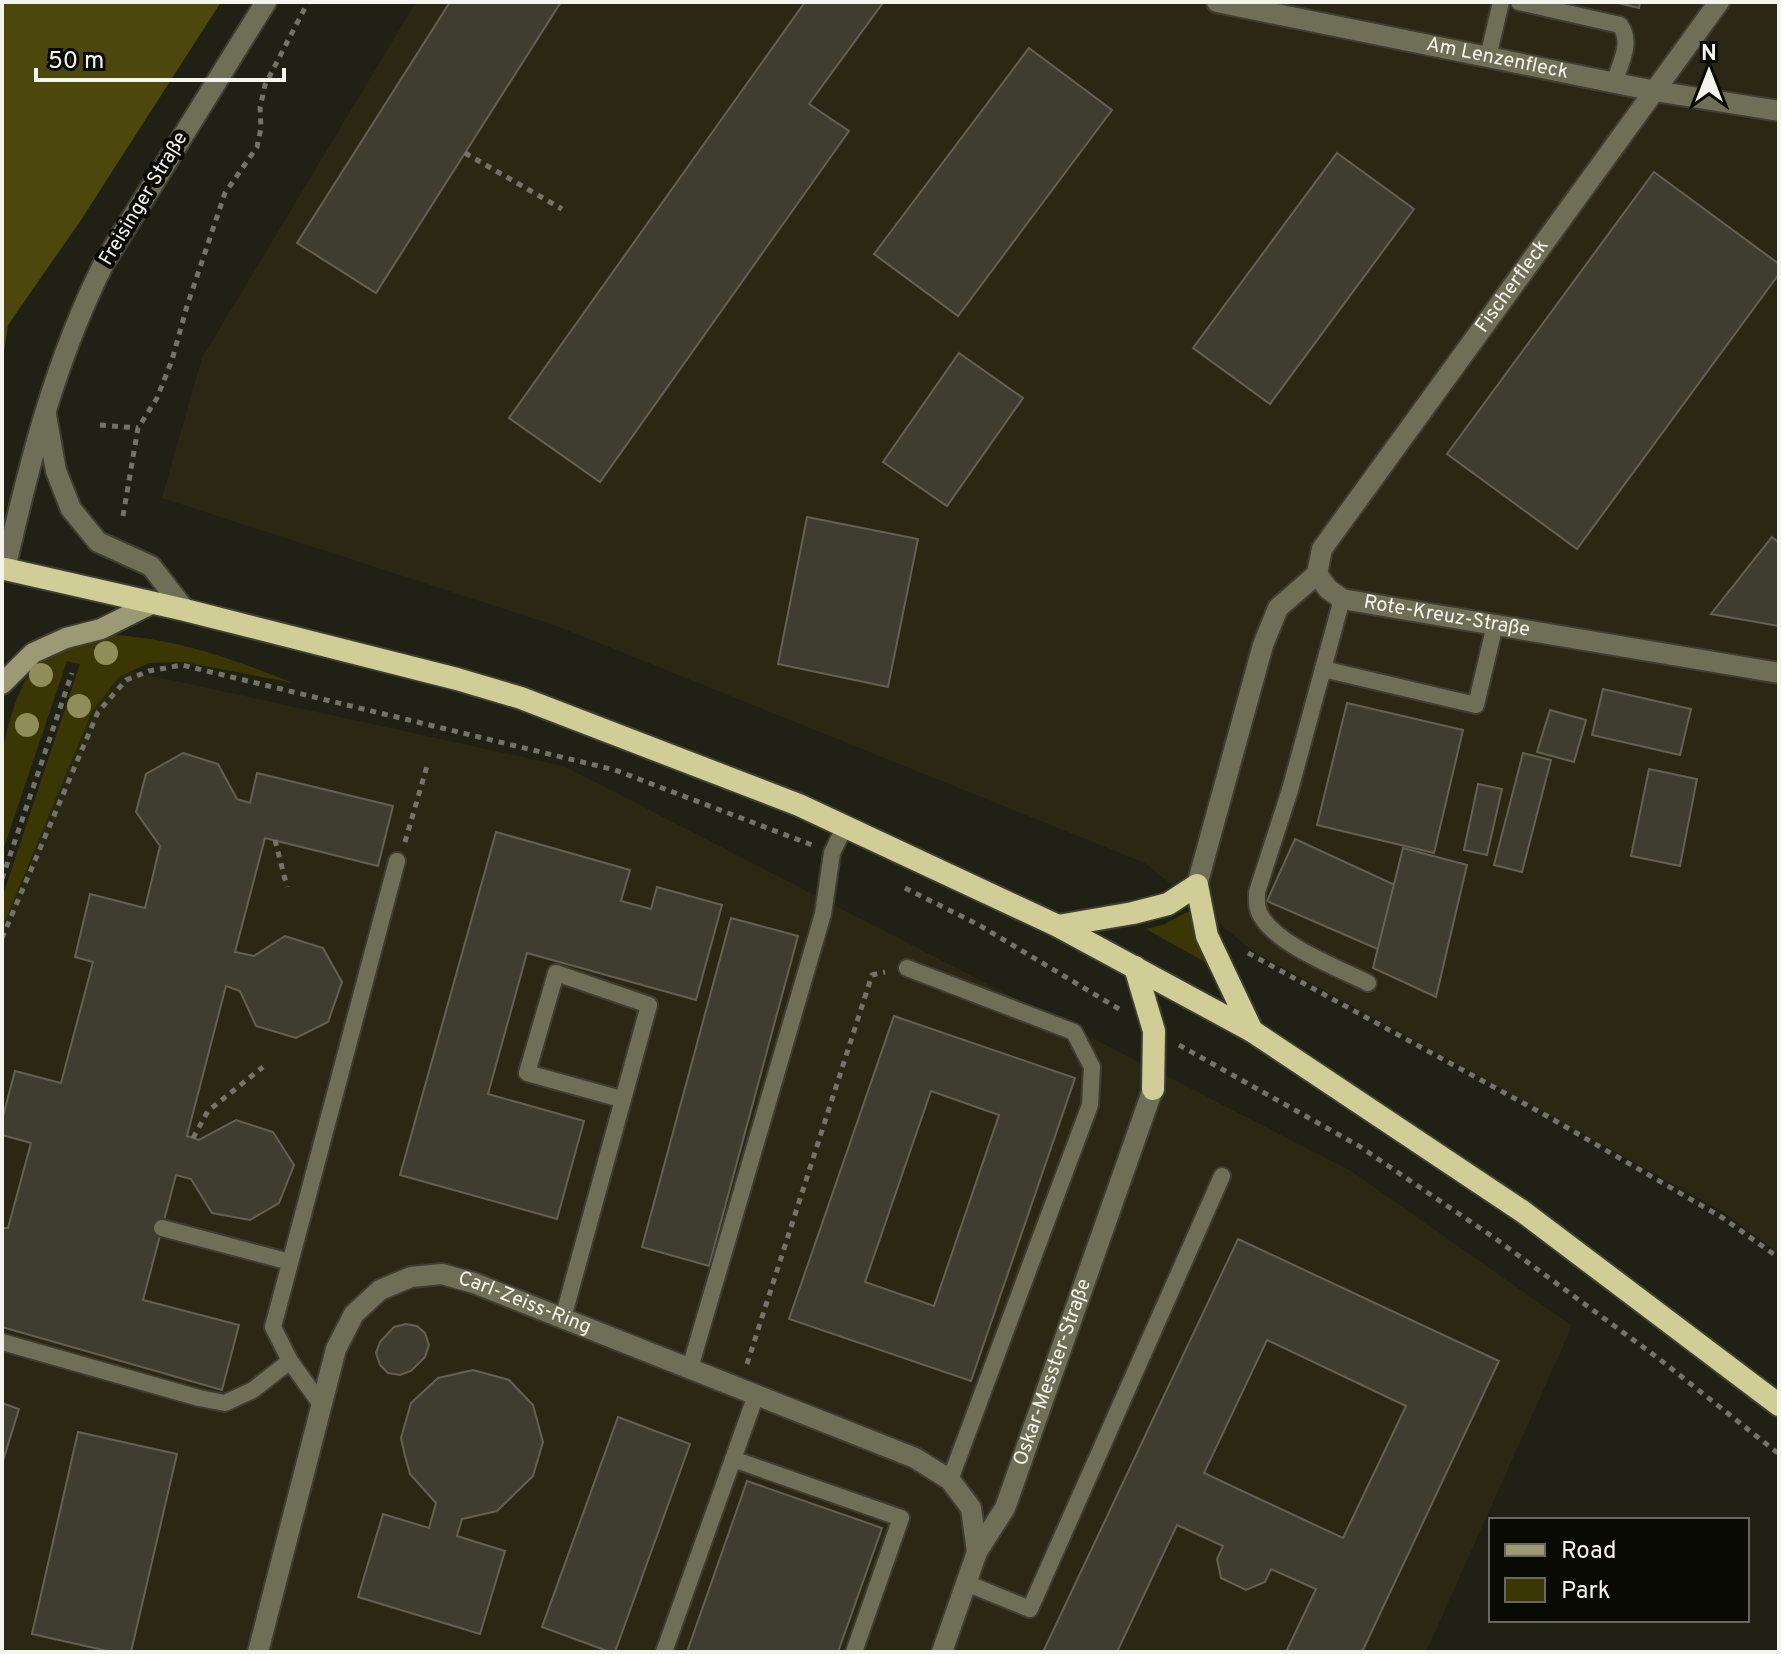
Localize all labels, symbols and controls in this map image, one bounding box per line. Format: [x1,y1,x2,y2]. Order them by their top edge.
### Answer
scale bar [36,32,284,82]
street label: Am Lenzenfleck [1424,32,1571,86]
north arrow [1669,32,1749,112]
text: N [1701,41,1717,68]
text: 50 m [48,47,104,77]
street label: Freisinger Straße [94,127,194,271]
street label: Fischerfleck [1470,234,1555,338]
street label: Rote-Kreuz-Straße [1362,590,1532,644]
street label: Carl-Zeiss-Ring [455,1266,595,1341]
street label: Oskar-Messter-Straße [1008,1275,1098,1469]
legend [1489,1518,1749,1622]
text: Road [1561,1537,1617,1567]
text: Park [1561,1577,1611,1607]

